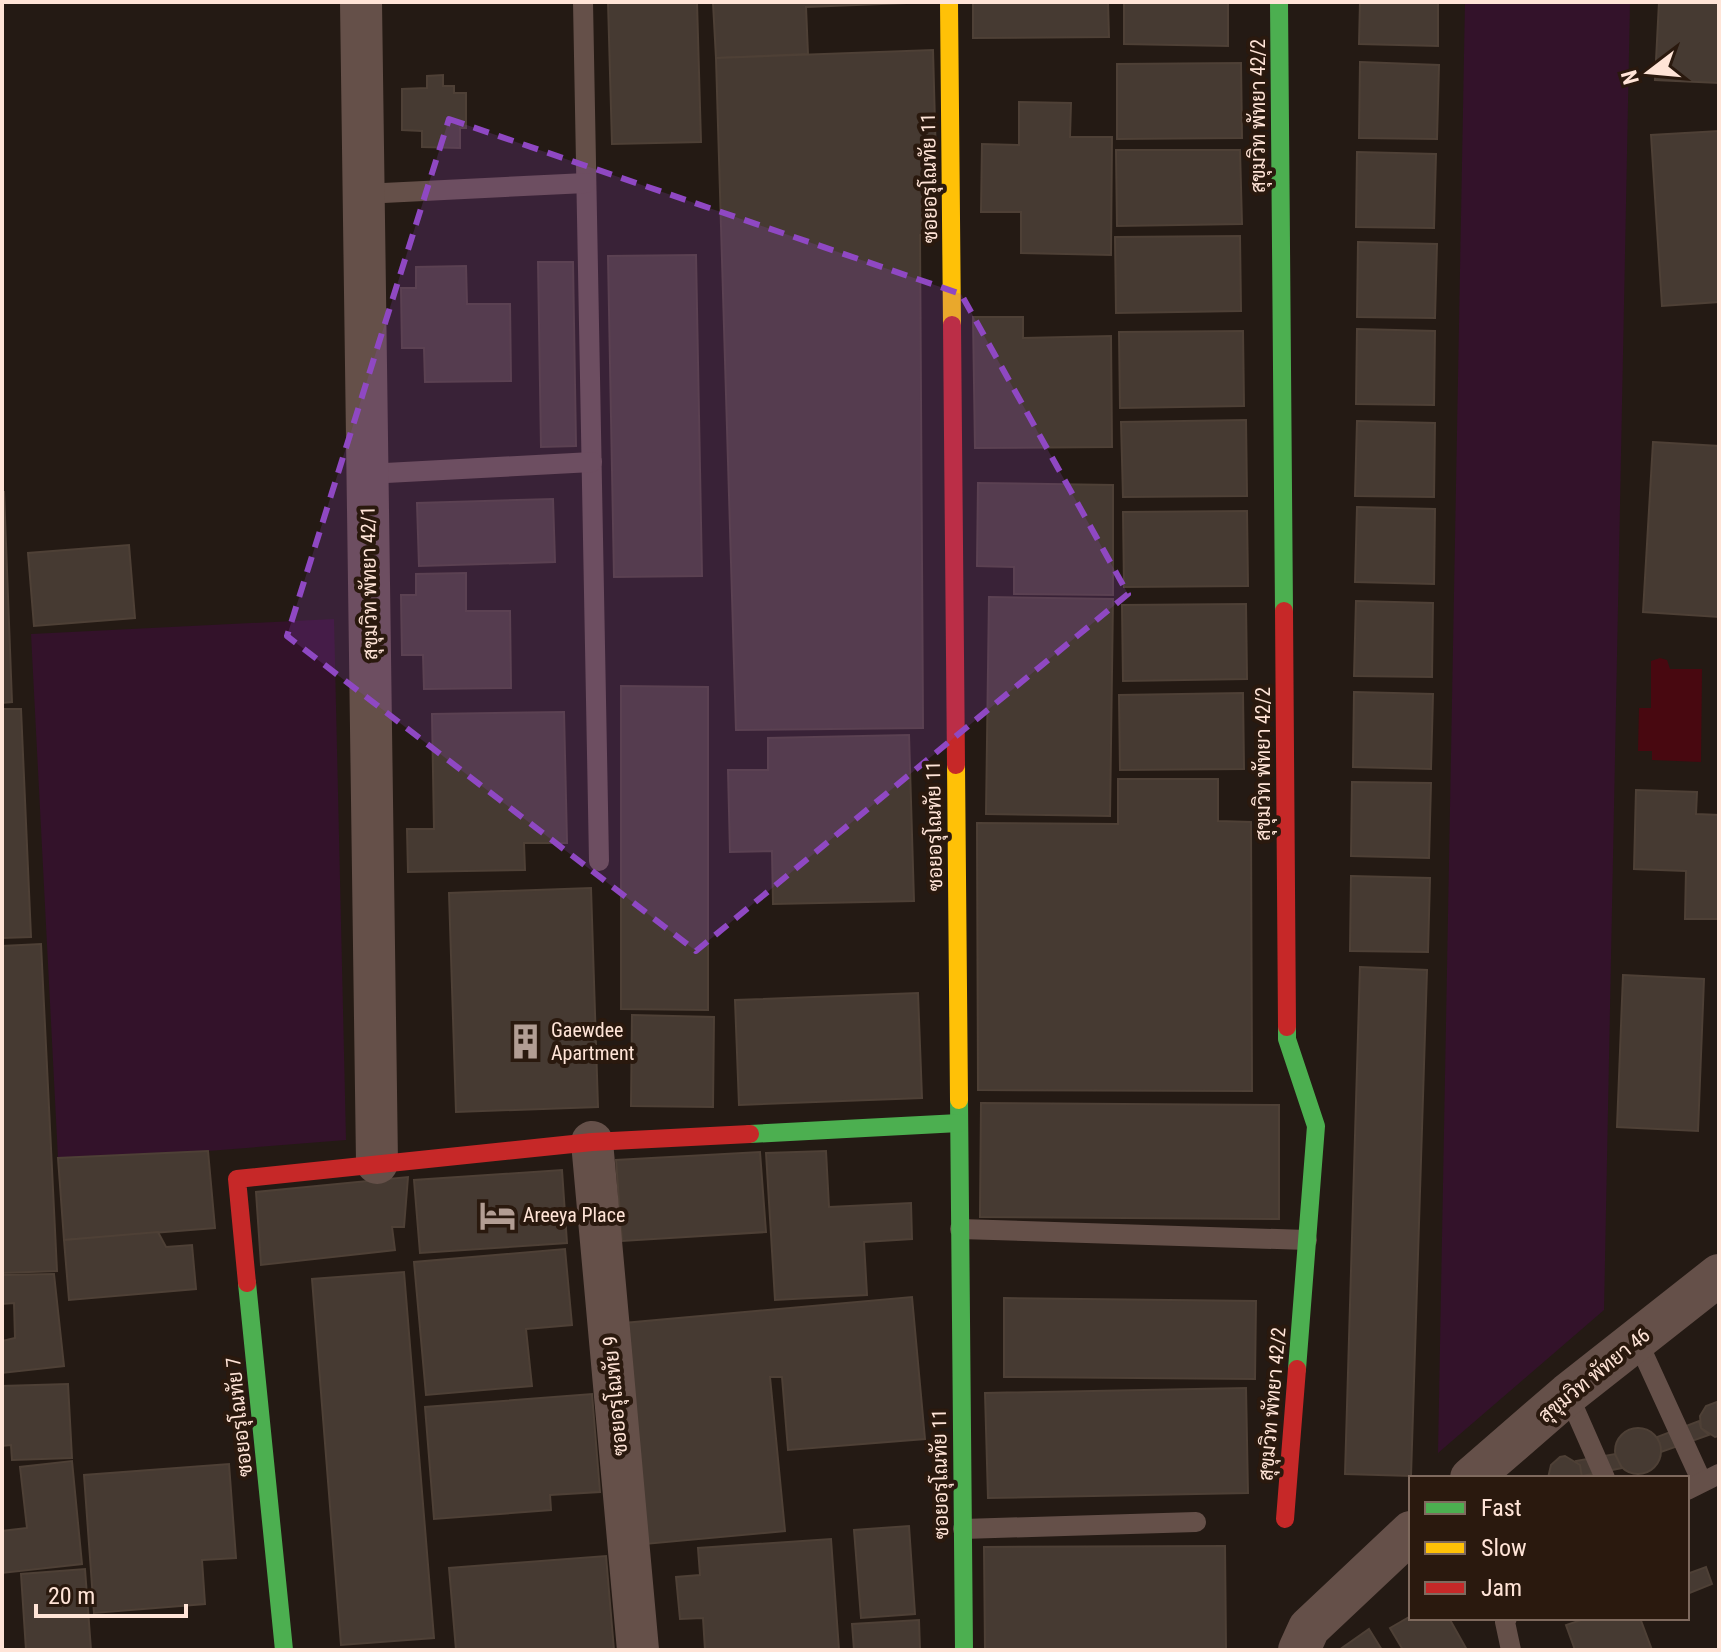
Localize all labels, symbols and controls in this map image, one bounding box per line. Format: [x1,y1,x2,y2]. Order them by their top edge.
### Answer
north arrow [1609,32,1689,112]
street label: สุขุมวิท พัทยา 42/2 [1246,39,1272,193]
text: N [1616,67,1644,87]
street label: ซอยอรุโณทัย 11 [915,113,944,243]
street label: สุขุมวิท พัทยา 42/1 [356,506,384,660]
street label: สุขุมวิท พัทยา 42/2 [1251,687,1277,841]
street label: ซอยอรุโณทัย 11 [920,761,949,891]
place label: Gaewdee Apartment [551,1018,635,1065]
building icon: Gaewdee Apartment [506,1023,544,1061]
hotel icon: Areeya Place [478,1196,516,1234]
place label: Areeya Place [523,1203,625,1227]
street label: สุขุมวิท พัทยา 46 [1533,1323,1656,1429]
street label: สุขุมวิท พัทยา 42/2 [1253,1326,1293,1482]
street label: ซอยอรุโณทัย 9 [597,1335,634,1457]
street label: ซอยอรุโณทัย 7 [220,1356,259,1478]
street label: ซอยอรุโณทัย 11 [926,1409,955,1539]
legend [1409,1476,1689,1620]
text: Fast [1481,1494,1522,1522]
text: Slow [1481,1534,1527,1562]
scale bar [36,1568,186,1618]
text: Jam [1481,1574,1522,1602]
text: 20 m [48,1582,95,1610]

